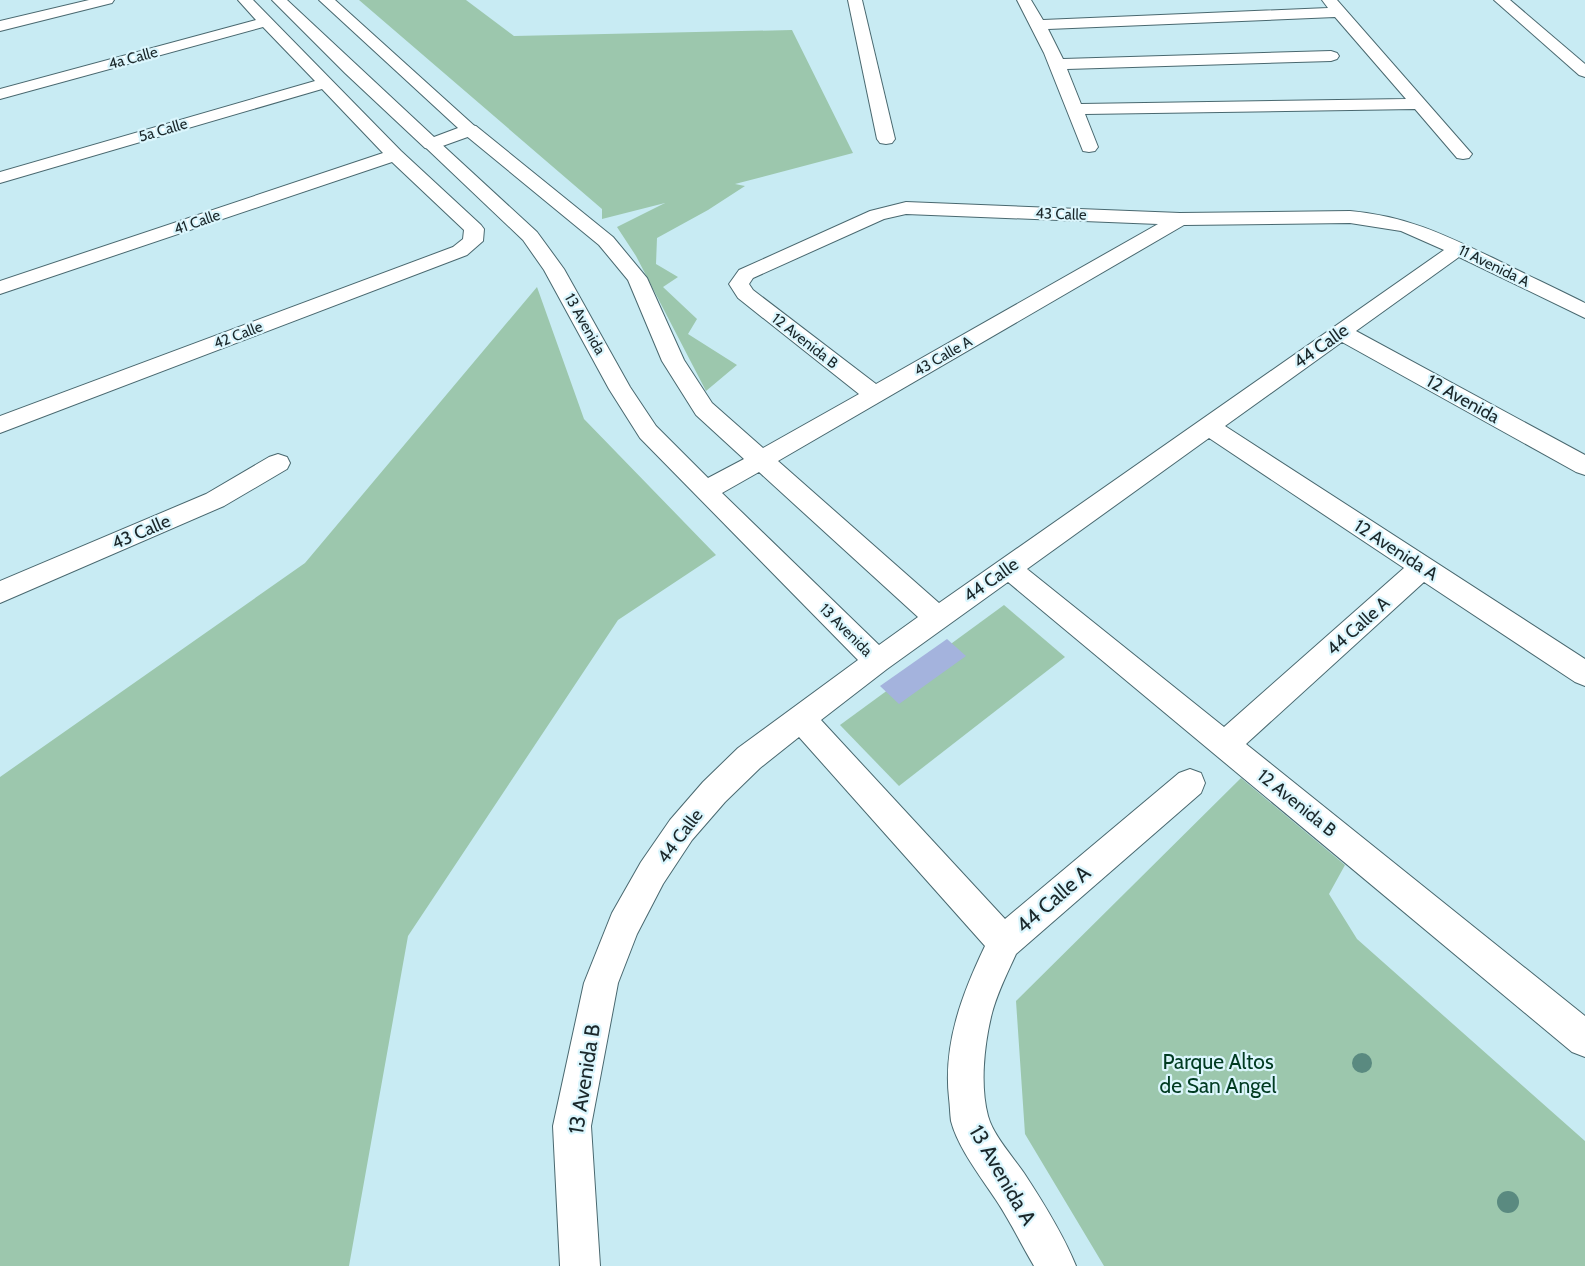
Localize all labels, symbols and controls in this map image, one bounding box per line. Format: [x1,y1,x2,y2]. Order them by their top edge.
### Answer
street label: 4a Calle [106,43,160,73]
street label: 5a Calle [137,114,190,146]
street label: 43 Calle [1035,204,1087,224]
street label: 41 Calle [171,206,223,238]
street label: 11 Avenida A [1456,241,1533,291]
street label: 13 Avenida [561,290,610,358]
street label: 12 Avenida B [768,310,842,372]
street label: 42 Calle [211,317,265,353]
street label: 44 Calle [1289,319,1353,373]
street label: 43 Calle A [911,332,976,380]
street label: 12 Avenida [1423,370,1504,428]
street label: 43 Calle [108,510,174,554]
street label: 12 Avenida A [1350,515,1442,585]
street label: 44 Calle [959,553,1023,607]
street label: 44 Calle A [1322,592,1394,660]
street label: 13 Avenida [816,600,877,661]
street label: 12 Avenida B [1253,765,1341,842]
street label: 44 Calle [652,805,708,867]
street label: 44 Calle A [1011,860,1095,938]
street label: 13 Avenida B [563,1022,605,1136]
park label: Parque Altos de San Angel [1160,1049,1276,1098]
street label: 13 Avenida A [964,1120,1042,1230]

